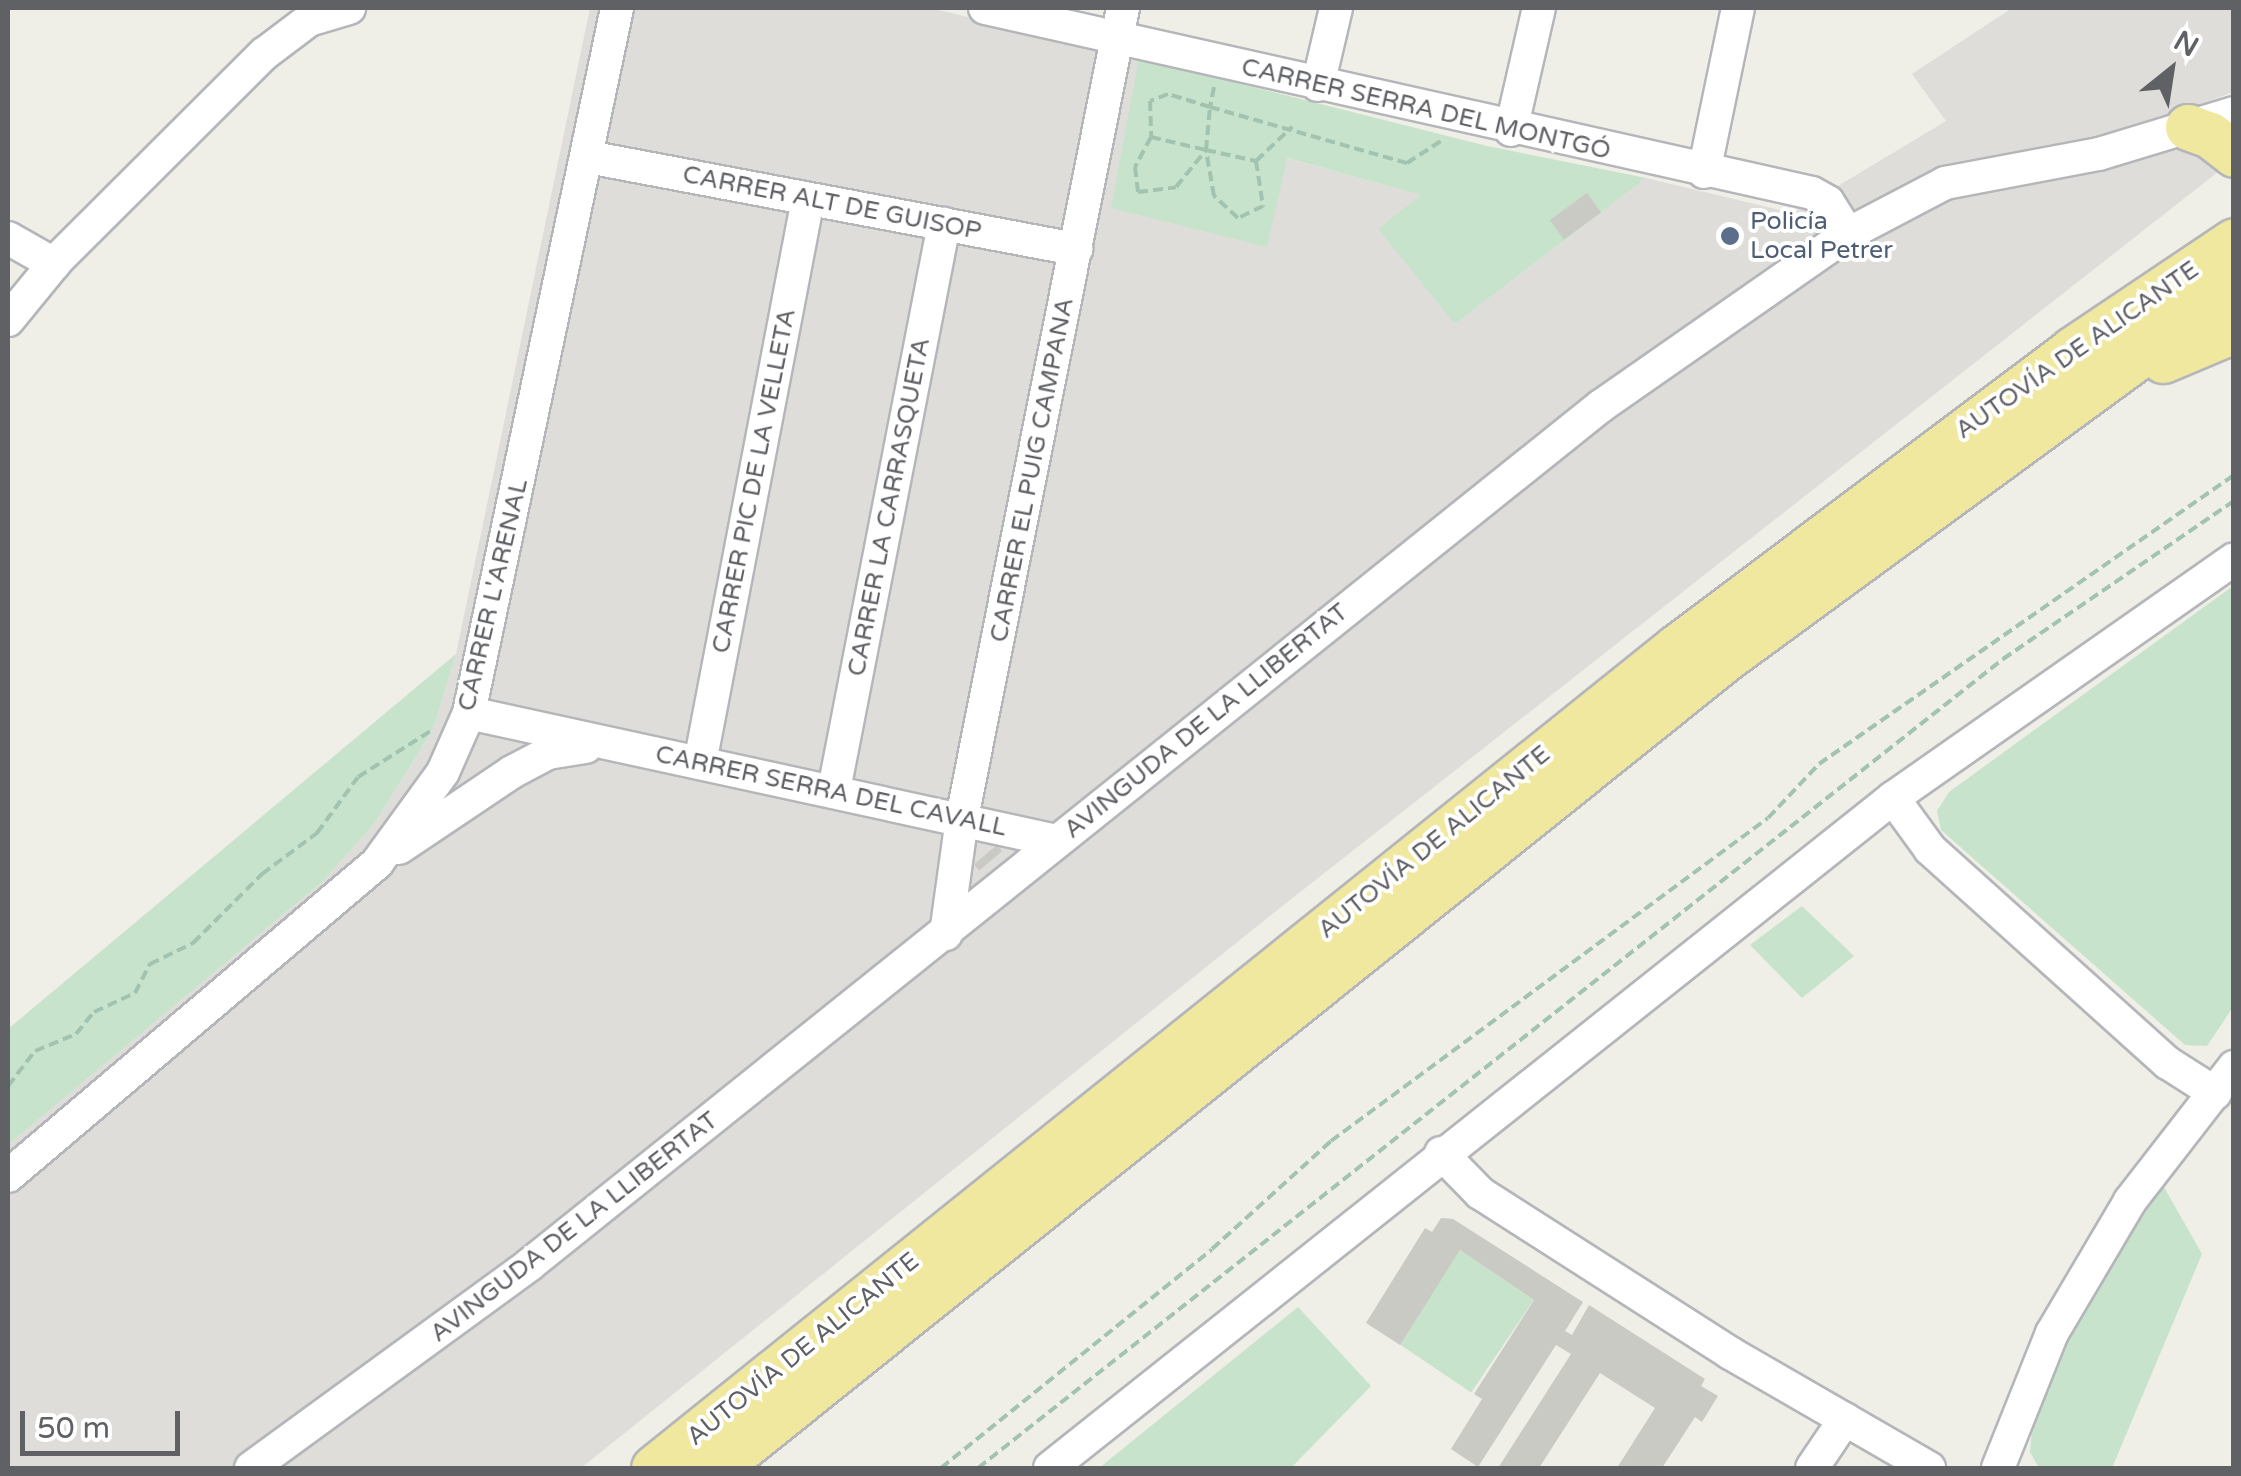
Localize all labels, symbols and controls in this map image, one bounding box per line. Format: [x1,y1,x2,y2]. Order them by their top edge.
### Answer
north arrow [2121,20,2221,120]
text: N [2168,24,2204,64]
street label: CARRER SERRA DEL MONTGÓ [1238,52,1614,166]
street label: CARRER ALT DE GUISOP [680,159,984,247]
place label: Policía Local Petrer [1750,207,1893,266]
marker: Policía Local Petrer [1719,225,1741,247]
street label: AUTOVÍA DE ALICANTE [1950,255,2204,445]
street label: CARRER EL PUIG CAMPANA [984,295,1080,645]
street label: CARRER PIC DE LA VELLETA [706,306,802,656]
street label: CARRER LA CARRASQUETA [841,335,937,679]
street label: CARRER L'ARENAL [452,476,534,714]
street label: AVINGUDA DE LA LLIBERTAT [1058,597,1354,845]
street label: CARRER SERRA DEL CAVALL [653,739,1009,843]
street label: AUTOVÍA DE ALICANTE [1312,739,1556,945]
street label: AVINGUDA DE LA LLIBERTAT [424,1105,724,1349]
street label: AUTOVÍA DE ALICANTE [681,1246,925,1452]
scale bar [25,1391,185,1453]
text: 50 m [37,1410,110,1447]

